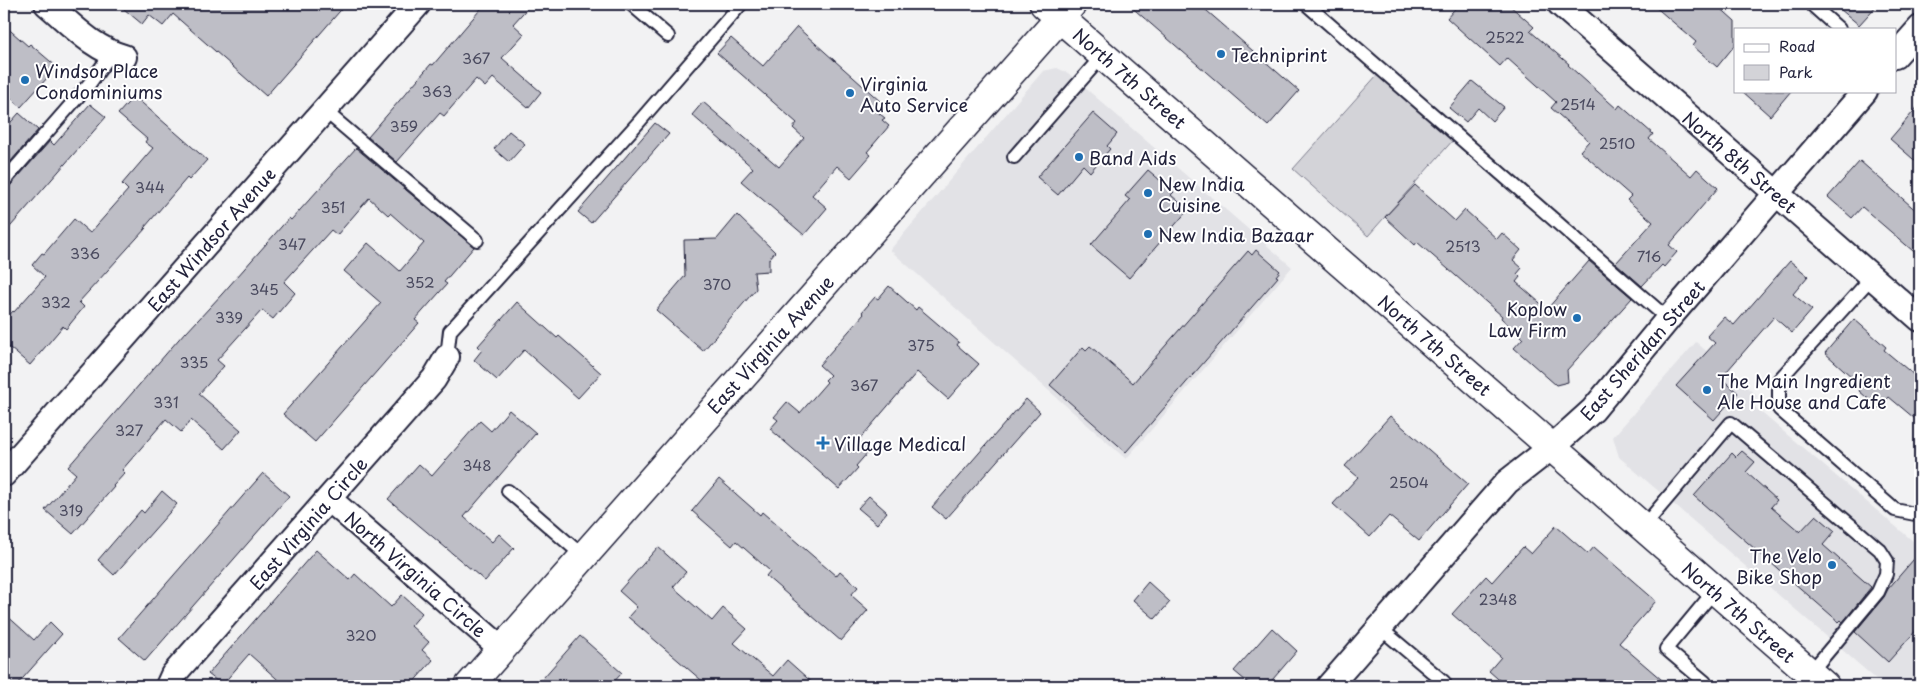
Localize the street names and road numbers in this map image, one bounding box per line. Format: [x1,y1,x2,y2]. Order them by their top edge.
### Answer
street label: North 7th Street [1067,21,1193,135]
street label: North 8th Street [1677,105,1803,219]
street label: East Windsor Avenue [141,161,281,317]
street label: East Virginia Avenue [700,269,840,419]
street label: East Sheridan Street [1573,274,1711,426]
street label: North 7th Street [1372,288,1498,402]
street label: East Virginia Circle [243,451,373,595]
street label: North Virginia Circle [339,505,493,643]
street label: North 7th Street [1676,555,1802,669]

